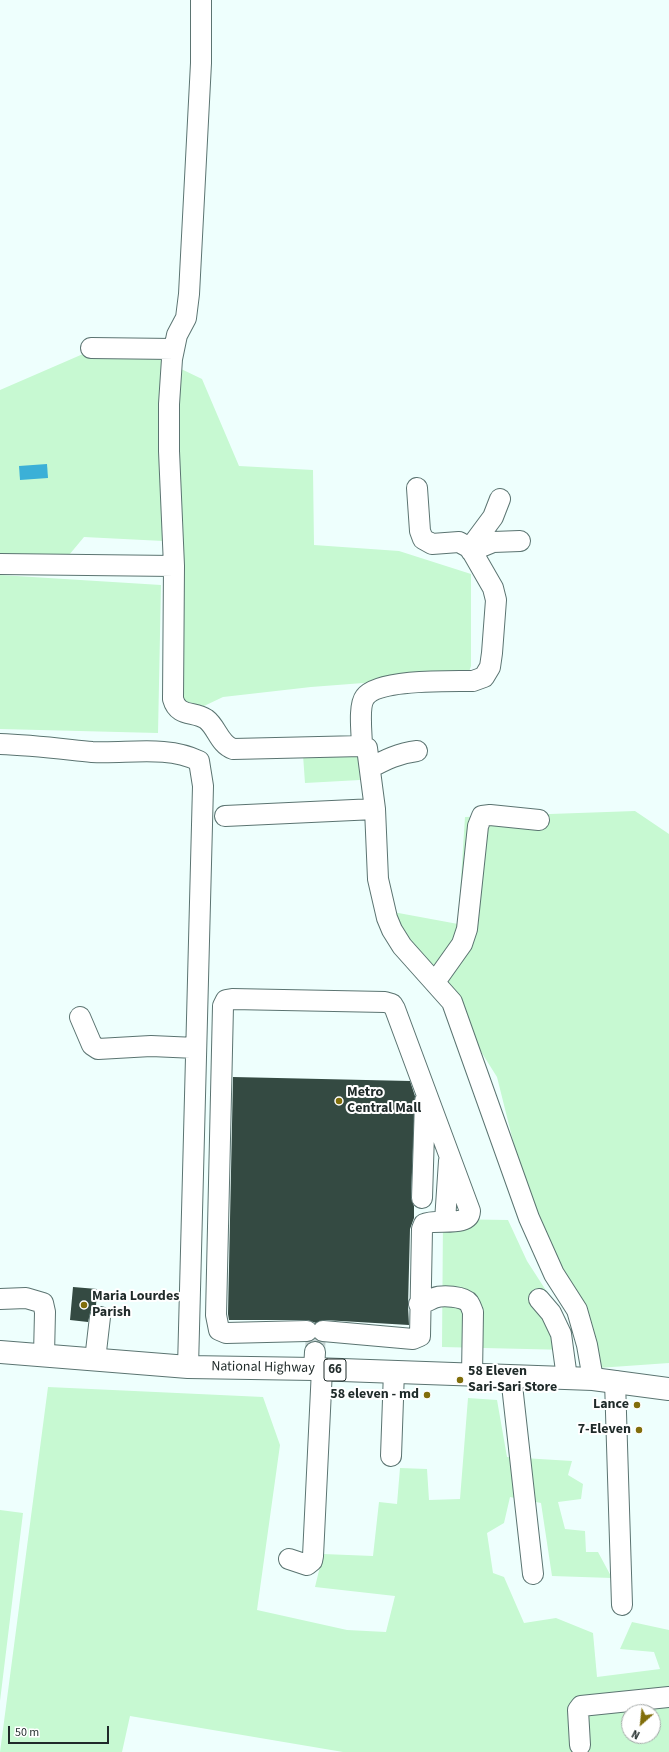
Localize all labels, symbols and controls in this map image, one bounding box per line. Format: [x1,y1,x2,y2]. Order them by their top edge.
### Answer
place label: Metro Central Mall [347,1085,421,1118]
marker: Metro Central Mall [334,1096,344,1106]
place label: Maria Lourdes Parish [92,1289,179,1322]
marker: Maria Lourdes Parish [79,1300,89,1310]
street label: National Highway [211,1359,315,1377]
road number: 66 [324,1359,346,1381]
place label: 58 Eleven Sari-Sari Store [468,1364,557,1396]
marker: 58 Eleven Sari-Sari Store [455,1375,465,1385]
place label: 58 eleven - md [330,1387,419,1403]
marker: 58 eleven - md [422,1390,432,1400]
place label: Lance [593,1397,629,1413]
marker: Lance [632,1400,642,1410]
place label: 7-Eleven [578,1422,631,1438]
marker: 7-Eleven [634,1425,644,1435]
north arrow [621,1704,661,1744]
scale bar [10,1718,111,1744]
text: 50 m [15,1724,39,1741]
text: N [629,1726,642,1743]

